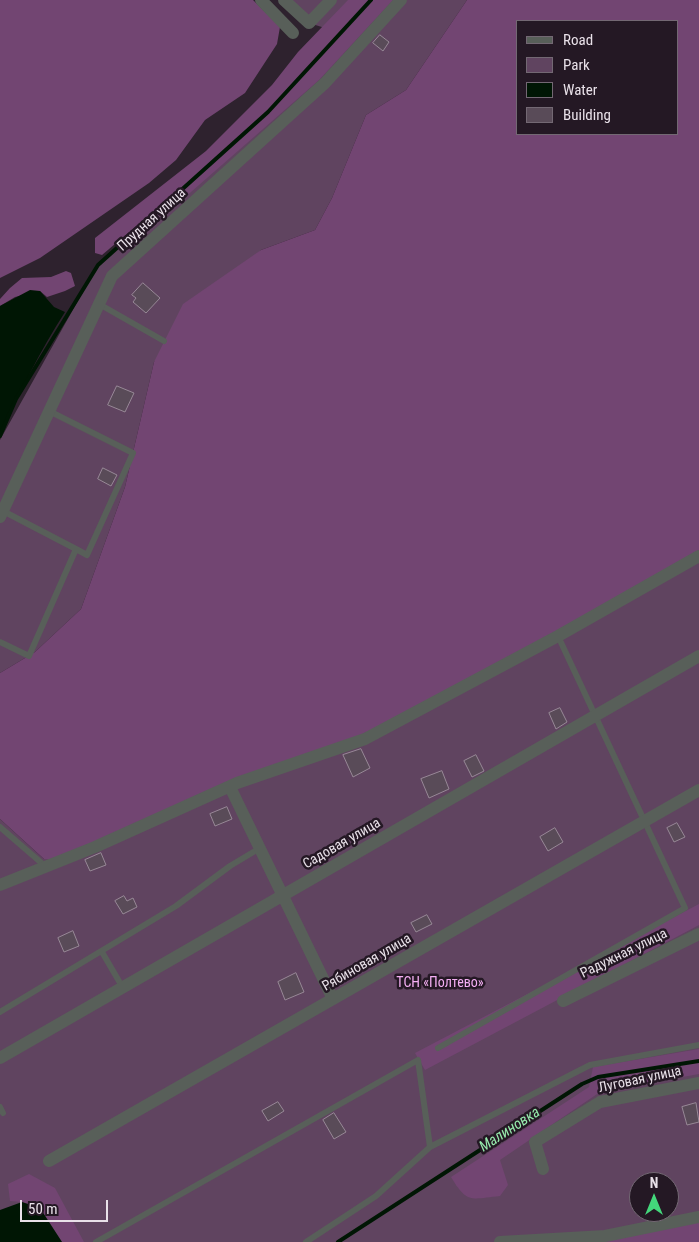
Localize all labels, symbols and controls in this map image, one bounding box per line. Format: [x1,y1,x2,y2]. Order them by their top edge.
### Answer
legend [516,20,679,135]
text: Road [563,31,593,49]
text: Park [563,56,590,74]
text: Water [563,81,597,99]
text: Building [563,106,611,124]
street label: Прудная улица [114,185,190,255]
street label: Садовая улица [300,815,384,873]
street label: Радужная улица [578,926,670,982]
street label: Рябиновая улица [319,931,415,995]
park label: ТСН «Полтево» [396,975,484,991]
street label: Луговая улица [597,1063,683,1097]
water label: Малиновка [476,1104,544,1156]
north arrow [629,1172,679,1222]
text: N [650,1175,658,1191]
scale bar [22,1190,110,1222]
text: 50 m [28,1200,58,1218]

